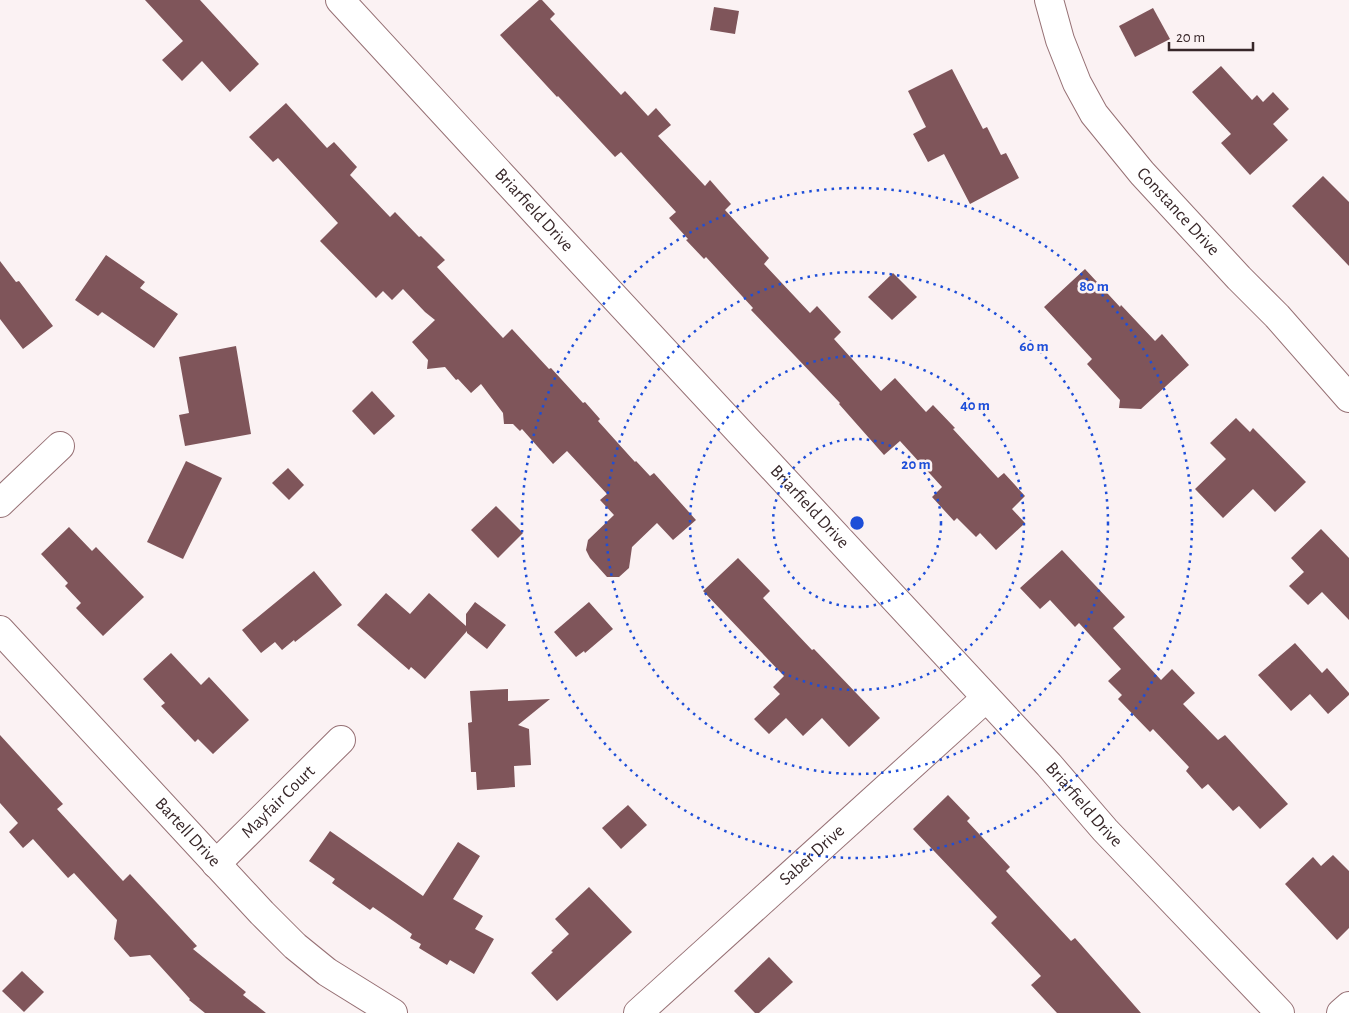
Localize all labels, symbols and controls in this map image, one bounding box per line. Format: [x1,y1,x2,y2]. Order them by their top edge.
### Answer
scale bar [1169,20,1253,52]
text: 20 m [1176,30,1205,45]
street label: Constance Drive [1133,164,1223,259]
street label: Briarfield Drive [491,165,577,255]
text: 80 m [1079,279,1109,294]
text: 60 m [1019,339,1049,354]
text: 40 m [960,398,990,413]
text: 20 m [901,457,931,472]
street label: Briarfield Drive [767,462,852,552]
centre of rings [848,514,866,532]
street label: Briarfield Drive [1042,759,1126,851]
street label: Mayfair Court [238,762,319,842]
street label: Bartell Drive [151,795,224,871]
street label: Saber Drive [776,822,848,889]

